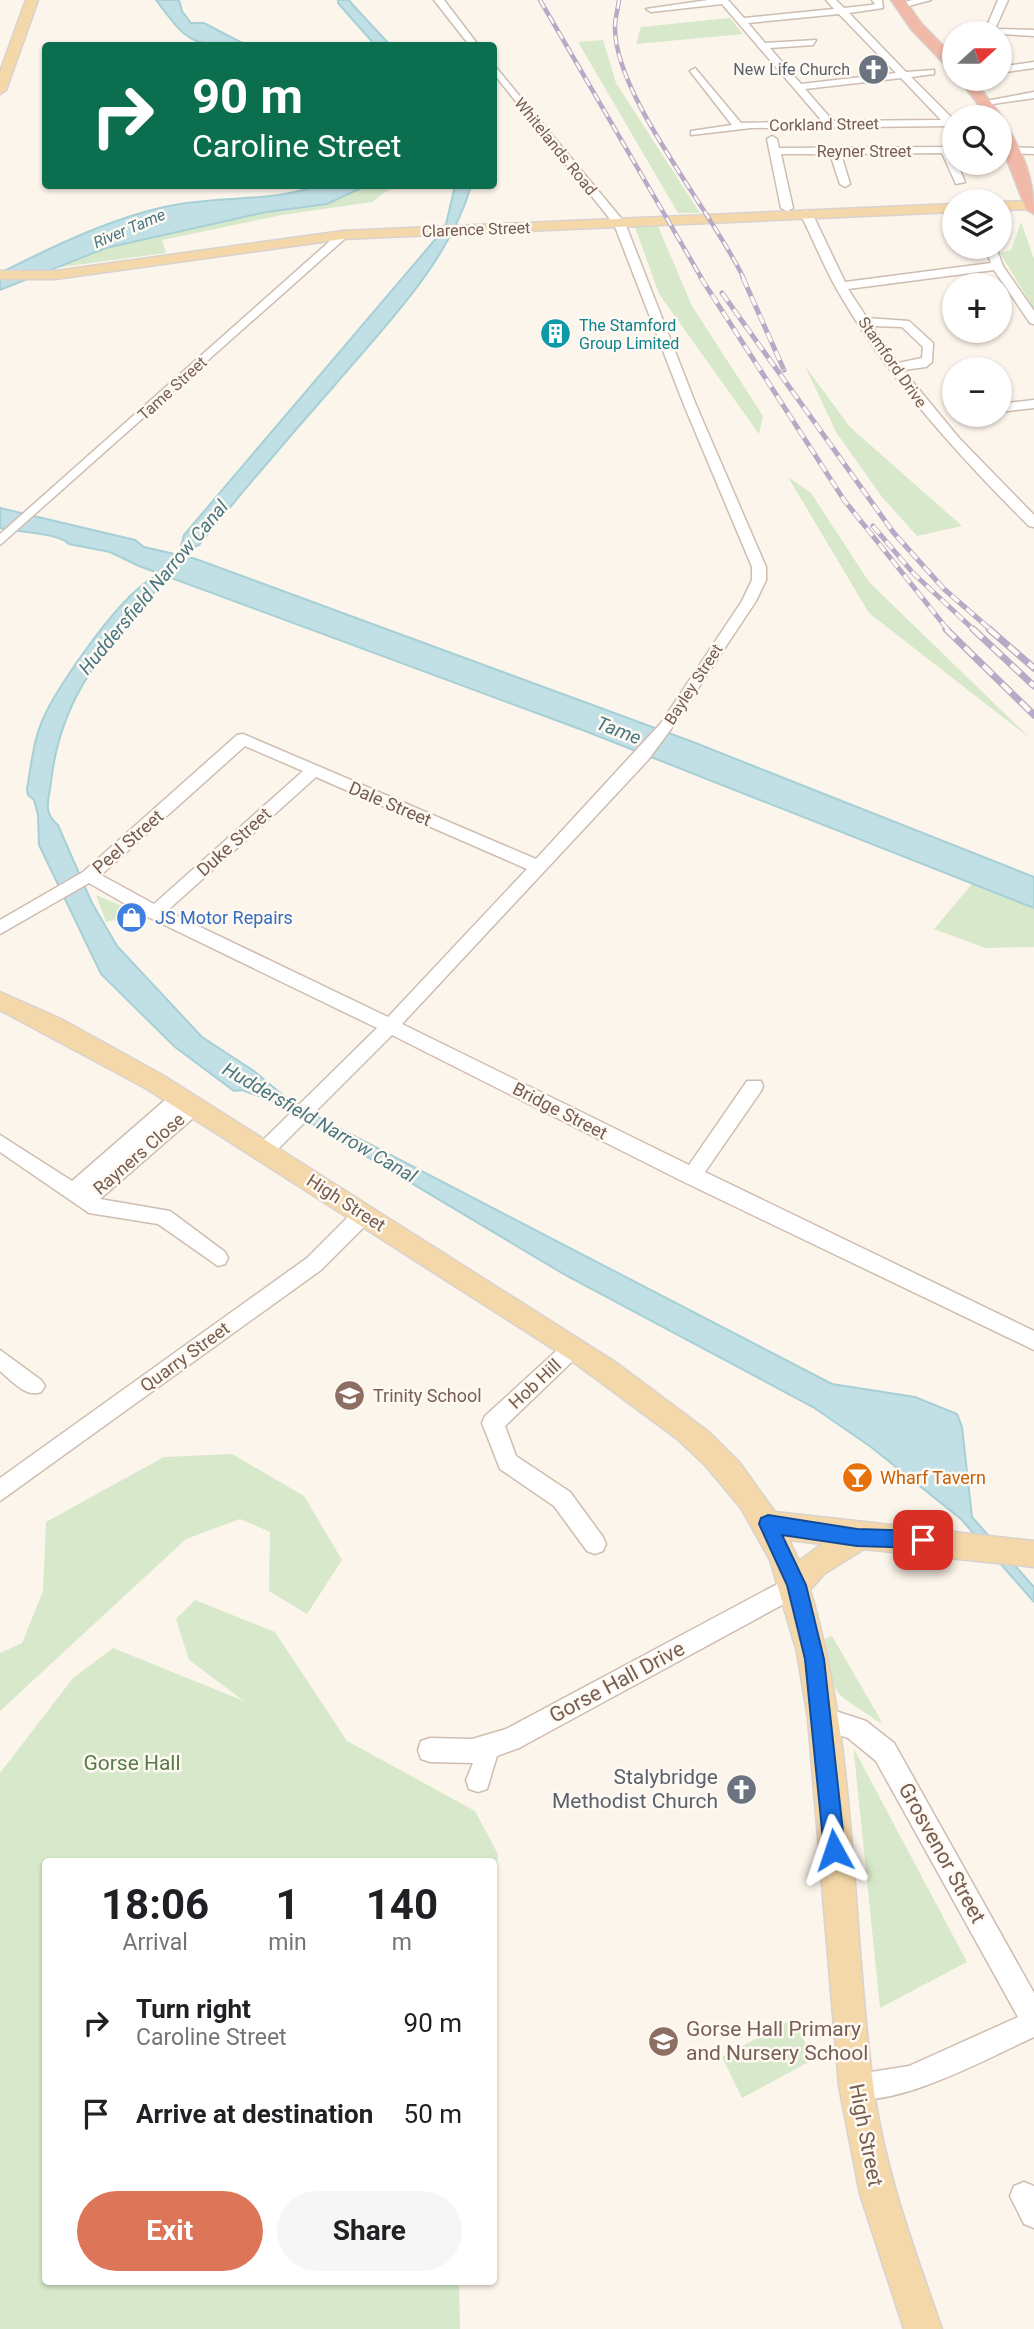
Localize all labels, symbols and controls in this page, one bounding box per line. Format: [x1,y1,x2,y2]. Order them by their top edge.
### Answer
north arrow [942,21,1012,91]
map controls [942,21,1012,427]
church icon: New Life Church [856,52,890,86]
place label: New Life Church [733,60,850,79]
text: 90 m [192,68,303,125]
icon: right [77,70,168,161]
street label: Whitelands Road [510,94,601,199]
button: search [942,105,1012,175]
street label: Corkland Street [769,114,879,135]
text: Caroline Street [192,127,402,165]
street label: Reyner Street [817,142,911,161]
button: layers [942,189,1012,259]
water label: River Tame [90,205,168,252]
street label: Clarence Street [421,218,531,241]
button: + [942,273,1012,343]
street label: Stamford Drive [854,313,931,411]
place label: The Stamford Group Limited [579,316,679,353]
building icon: The Stamford Group Limited [539,317,573,351]
street label: Tame Street [134,353,211,424]
button: − [942,357,1012,427]
water label: Huddersfield Narrow Canal [74,495,233,679]
street label: Bayley Street [660,640,726,728]
water label: Tame [593,712,645,750]
street label: Dale Street [346,777,435,830]
street label: Duke Street [192,803,275,880]
street label: Peel Street [88,805,167,878]
shop icon: JS Motor Repairs [115,901,149,935]
place label: JS Motor Repairs [155,907,293,928]
water label: Huddersfield Narrow Canal [219,1057,421,1188]
street label: Bridge Street [509,1078,611,1143]
street label: Rayners Close [89,1108,189,1199]
street label: High Street [303,1169,389,1236]
street label: Quarry Street [136,1317,233,1396]
street label: Hob Hill [504,1354,565,1413]
school or university icon: Trinity School [333,1379,367,1413]
place label: Trinity School [373,1385,482,1406]
bar icon: Wharf Tavern [840,1461,874,1495]
place label: Wharf Tavern [880,1467,986,1488]
pin [893,1510,953,1570]
icon: arrive [904,1521,942,1559]
street label: Gorse Hall Drive [545,1636,689,1728]
park label: Gorse Hall [83,1751,181,1775]
place label: Stalybridge Methodist Church [552,1765,718,1813]
church icon: Stalybridge Methodist Church [724,1772,758,1806]
street label: Grosvenor Street [894,1779,990,1927]
position arrow [797,1813,871,1887]
text: 18:06 [101,1880,209,1929]
text: 1 [275,1880,300,1929]
text: 140 [366,1880,438,1929]
text: Arrival [122,1929,188,1956]
text: min [268,1929,307,1956]
text: m [392,1929,412,1956]
text: Turn right [136,1994,251,2024]
icon: right [77,2004,115,2042]
text: 90 m [404,2008,462,2038]
place label: Gorse Hall Primary and Nursery School [686,2017,868,2065]
text: Caroline Street [136,2024,287,2051]
school or university icon: Gorse Hall Primary and Nursery School [646,2024,680,2058]
street label: High Street [844,2082,888,2188]
icon: arrive [77,2095,115,2133]
text: Arrive at destination [136,2099,373,2129]
text: 50 m [404,2099,462,2129]
button: Exit [77,2191,263,2271]
button: Share [277,2191,462,2271]

